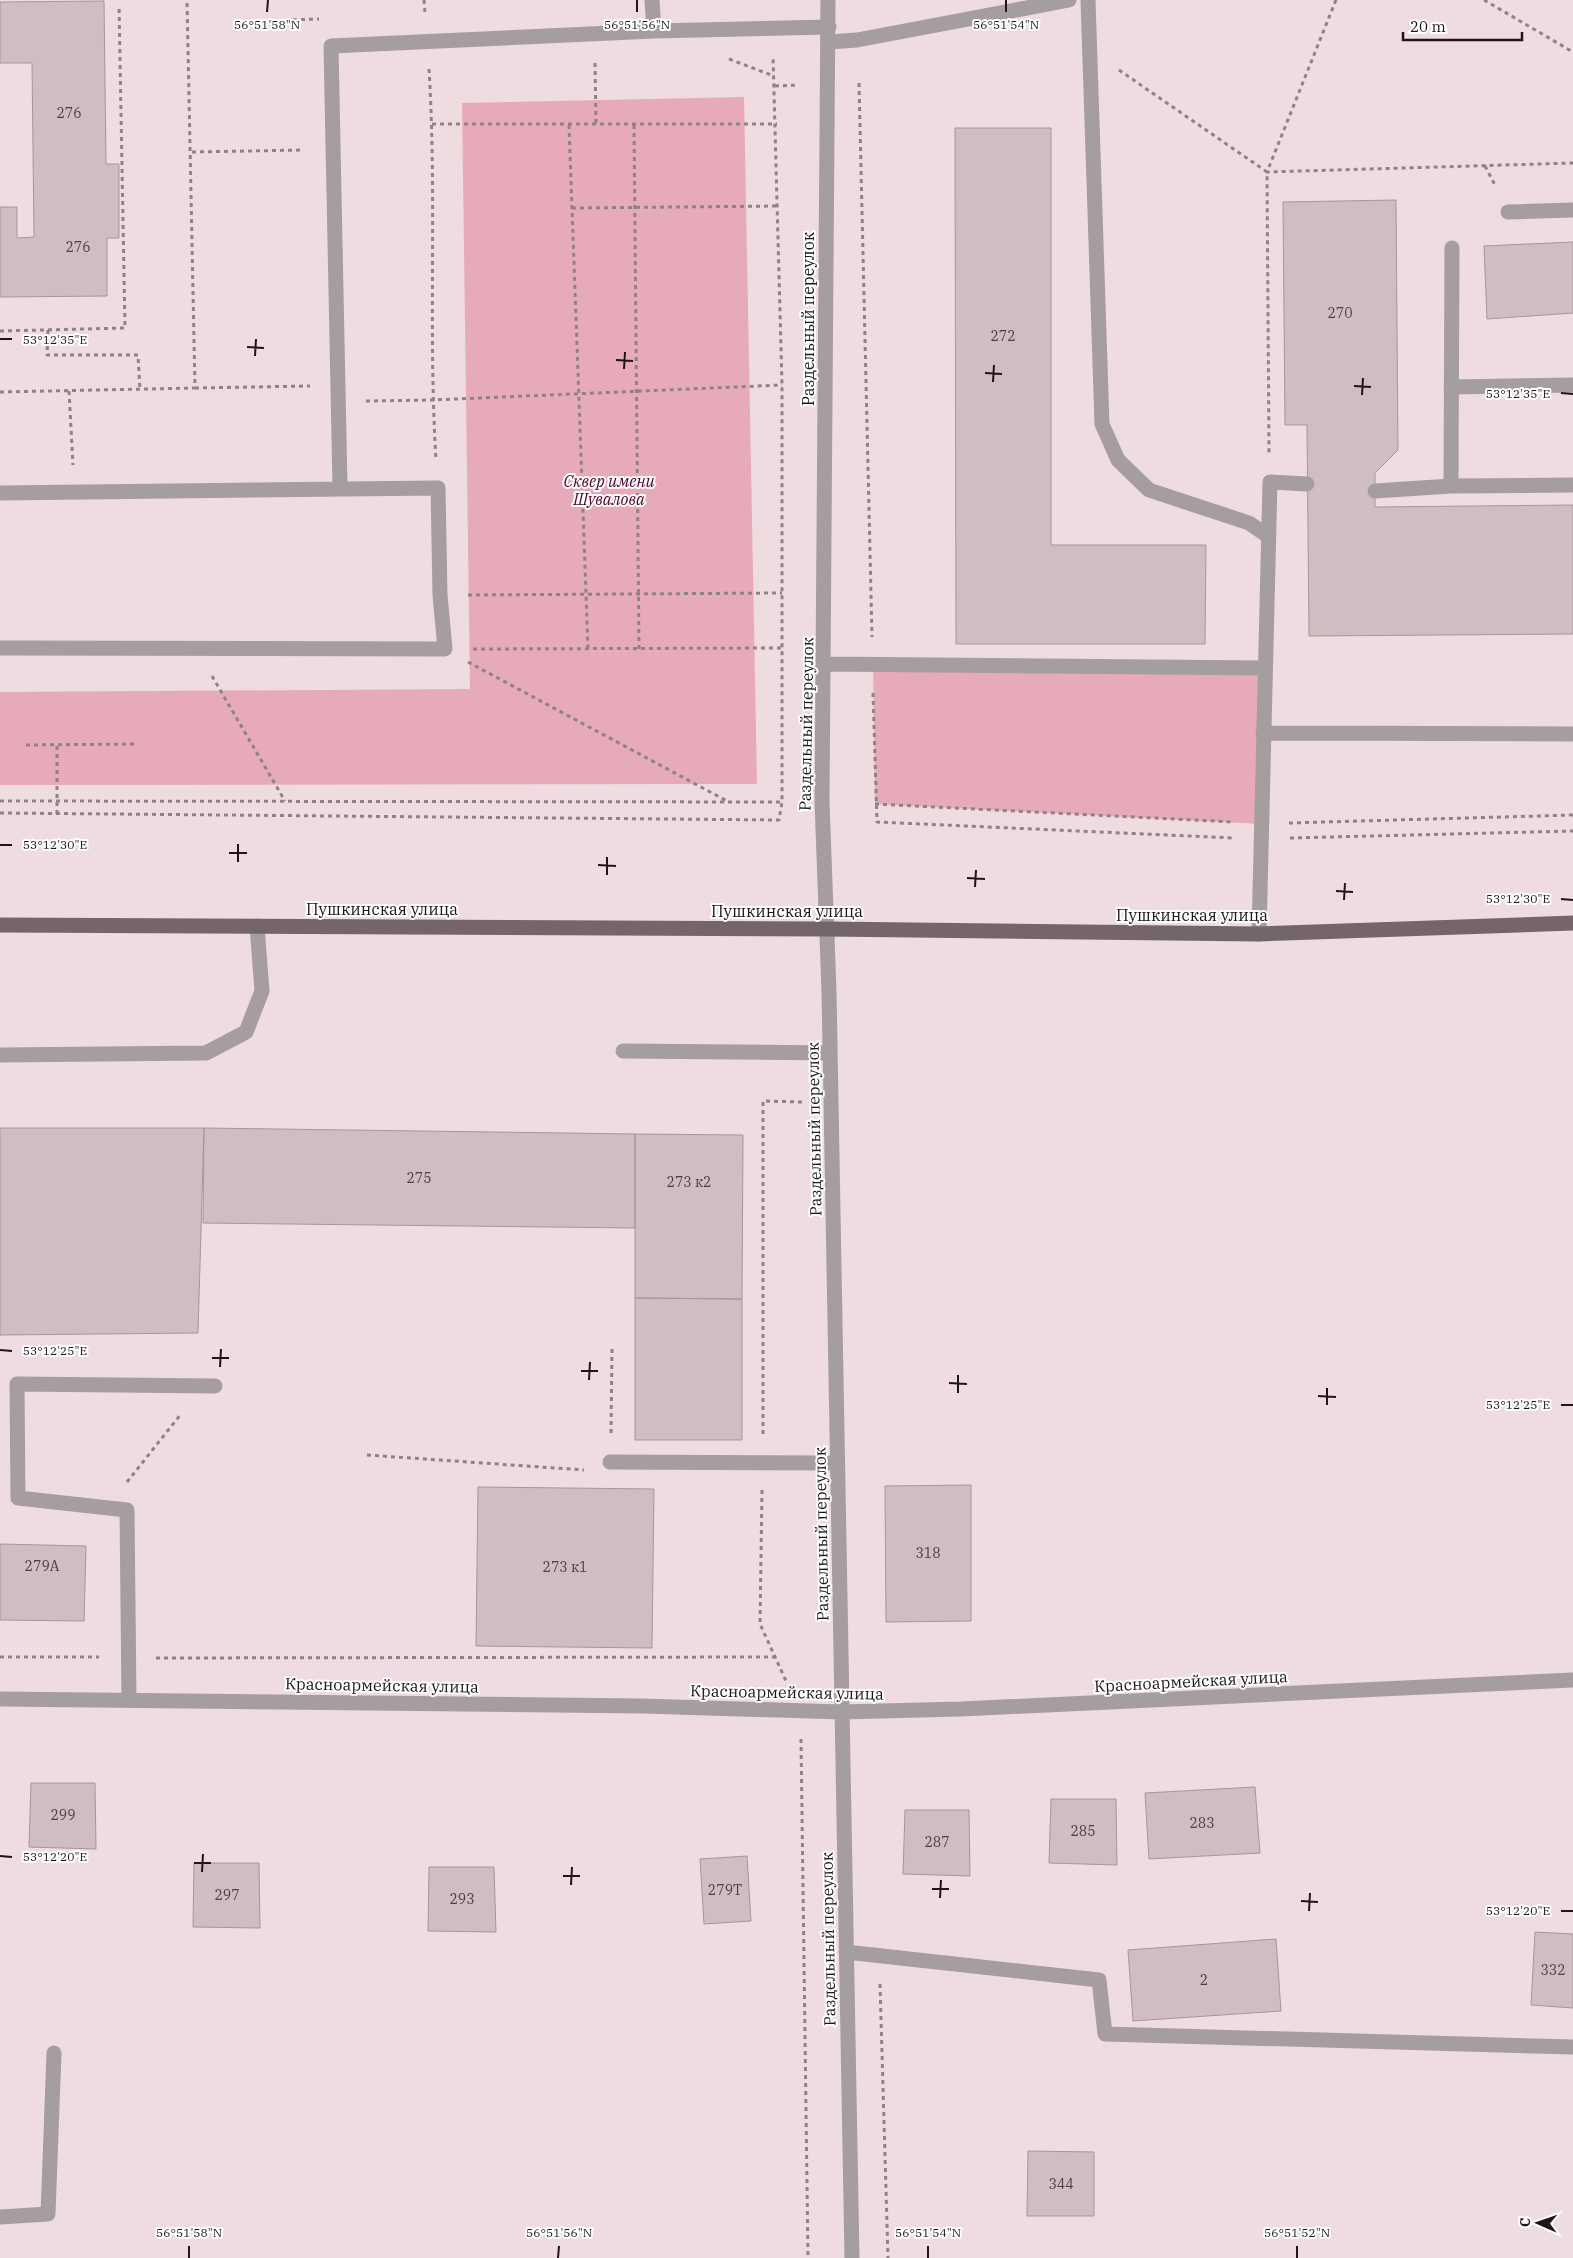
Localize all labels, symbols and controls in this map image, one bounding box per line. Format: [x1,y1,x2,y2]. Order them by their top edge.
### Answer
scale bar [1403,10,1522,42]
text: 56°51'58"N [234,17,300,32]
text: 56°51'56"N [604,17,670,32]
text: 56°51'54"N [973,17,1039,32]
text: 20 m [1410,17,1446,36]
house number: 276 [56,104,82,122]
street label: Раздельный переулок [798,231,818,406]
house number: 276 [65,238,91,256]
house number: 270 [1327,304,1353,322]
house number: 272 [990,327,1016,345]
text: 53°12'35"E [23,332,87,347]
text: 53°12'35"E [1486,386,1550,401]
park label: Сквер имени Шувалова [563,471,655,509]
street label: Раздельный переулок [794,636,818,811]
text: 53°12'30"E [23,837,87,852]
text: 53°12'30"E [1486,891,1550,906]
street label: Пушкинская улица [306,899,458,919]
street label: Пушкинская улица [711,901,863,921]
street label: Пушкинская улица [1116,905,1268,925]
street label: Раздельный переулок [802,1041,826,1216]
house number: 275 [406,1169,432,1187]
house number: 273 к2 [667,1173,711,1191]
text: 53°12'25"E [23,1343,87,1358]
text: 53°12'25"E [1486,1397,1550,1412]
street label: Раздельный переулок [809,1446,833,1621]
house number: 318 [915,1544,941,1562]
house number: 279А [25,1557,60,1575]
house number: 273 к1 [543,1558,587,1576]
street label: Красноармейская улица [1094,1666,1289,1696]
street label: Красноармейская улица [285,1673,479,1697]
street label: Красноармейская улица [690,1680,884,1704]
house number: 299 [50,1806,76,1824]
house number: 283 [1189,1814,1215,1832]
house number: 285 [1070,1822,1096,1840]
house number: 287 [924,1833,950,1851]
text: 53°12'20"E [23,1849,87,1864]
street label: Раздельный переулок [816,1851,840,2026]
house number: 279Т [708,1881,742,1899]
house number: 297 [214,1886,240,1904]
house number: 293 [449,1890,475,1908]
text: 53°12'20"E [1486,1903,1550,1918]
house number: 332 [1540,1961,1566,1979]
house number: 2 [1200,1971,1208,1989]
house number: 344 [1048,2175,1074,2193]
north arrow [1513,2198,1563,2248]
text: С [1516,2218,1534,2228]
text: 56°51'58"N [156,2225,222,2240]
text: 56°51'56"N [526,2225,592,2240]
text: 56°51'54"N [895,2225,961,2240]
text: 56°51'52"N [1264,2225,1330,2240]

